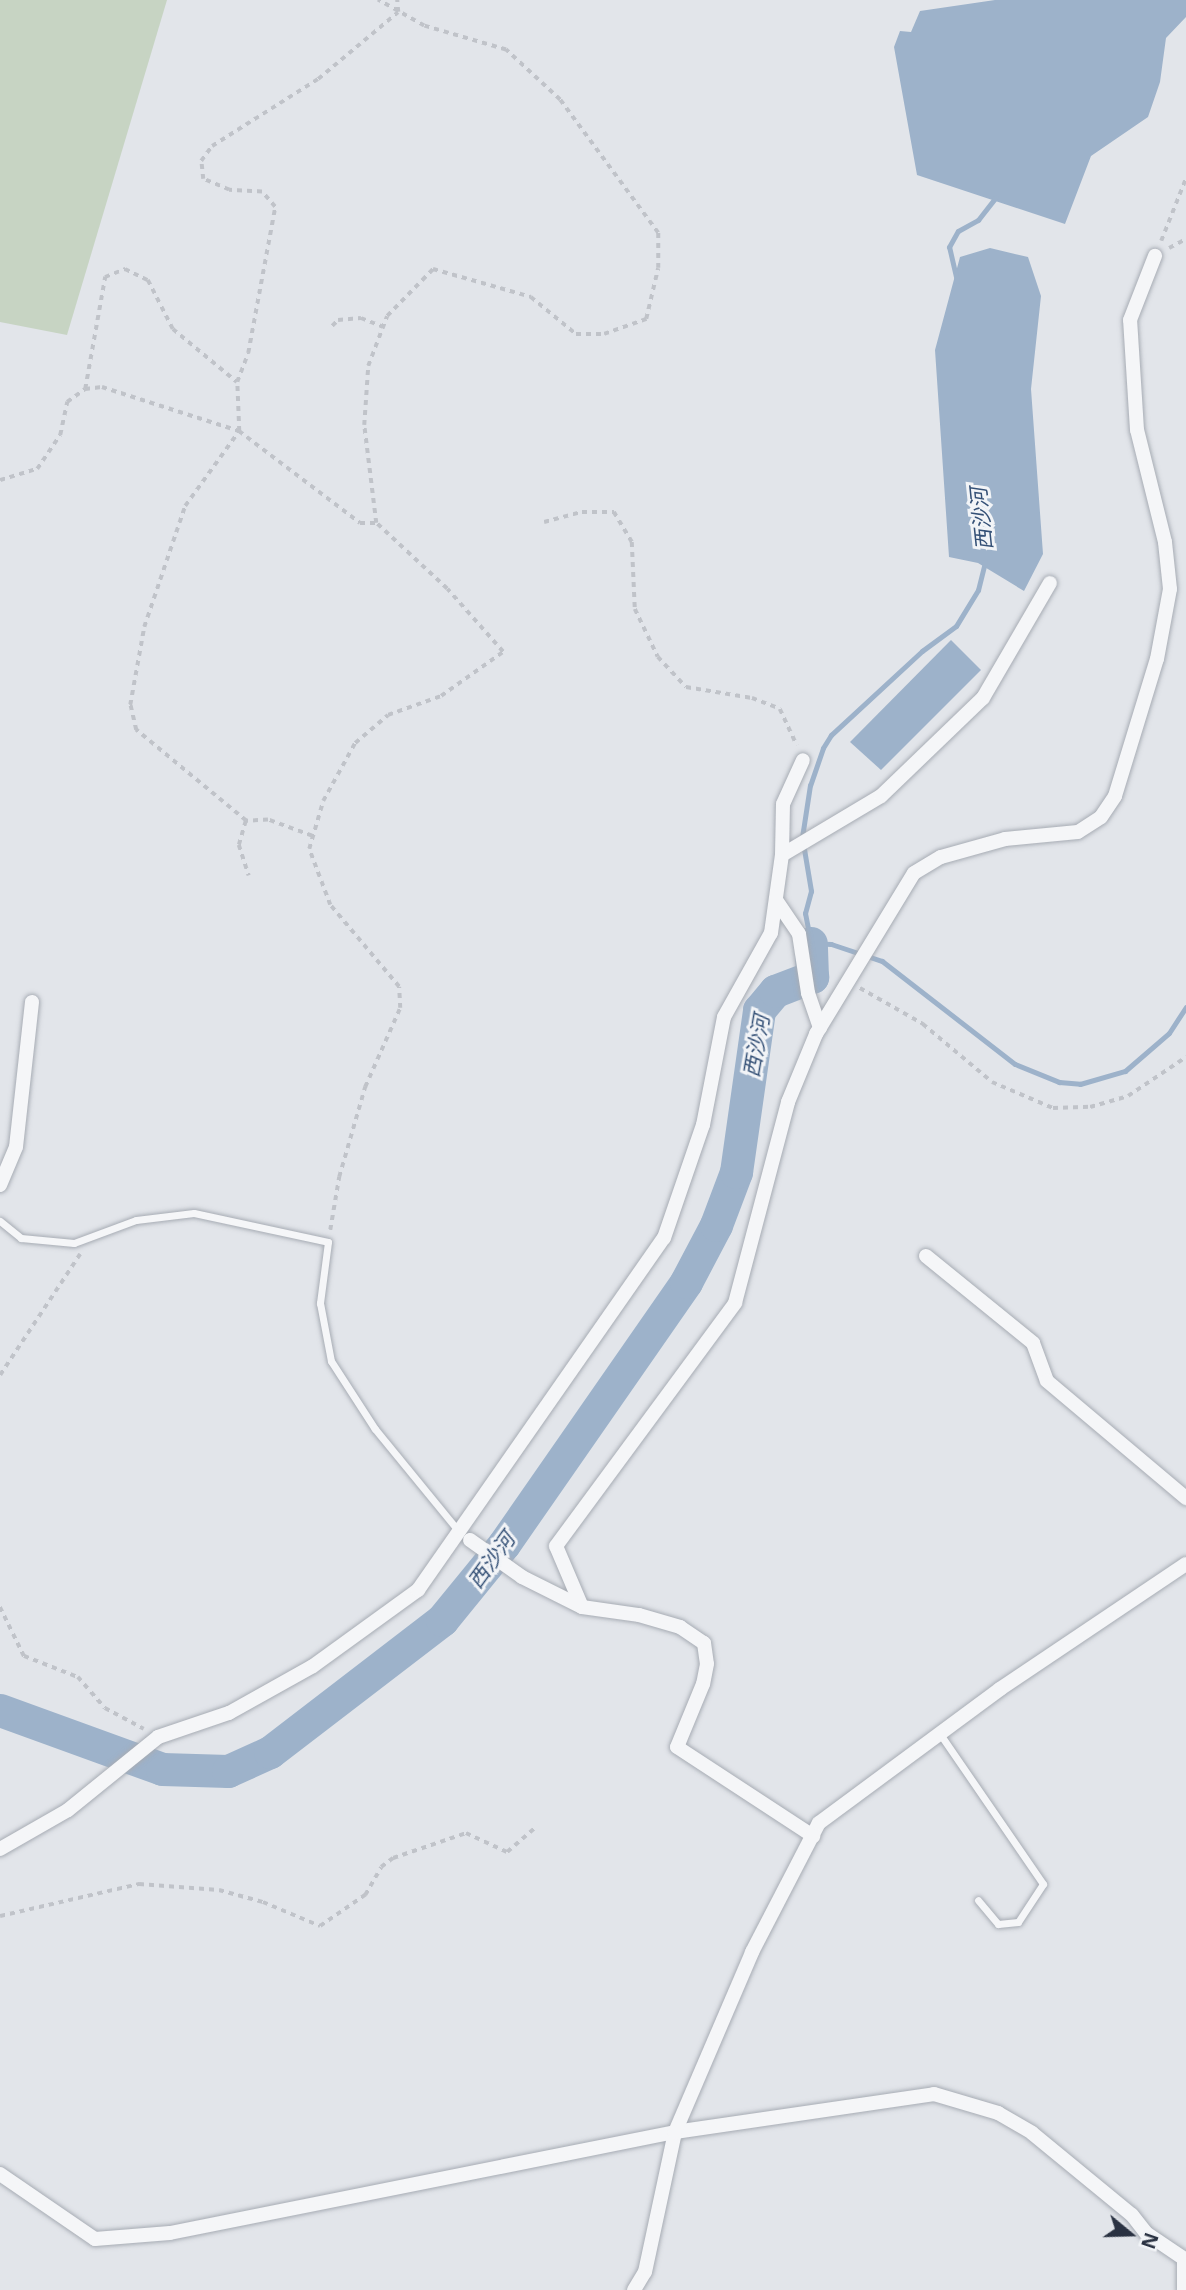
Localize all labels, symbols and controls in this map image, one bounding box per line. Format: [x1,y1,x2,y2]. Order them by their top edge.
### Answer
water label: 西沙河 [965,486,997,552]
water label: 西沙河 [738,1013,774,1079]
water label: 西沙河 [462,1527,520,1593]
north arrow [1095,2199,1165,2269]
text: N [1135,2229,1165,2252]

